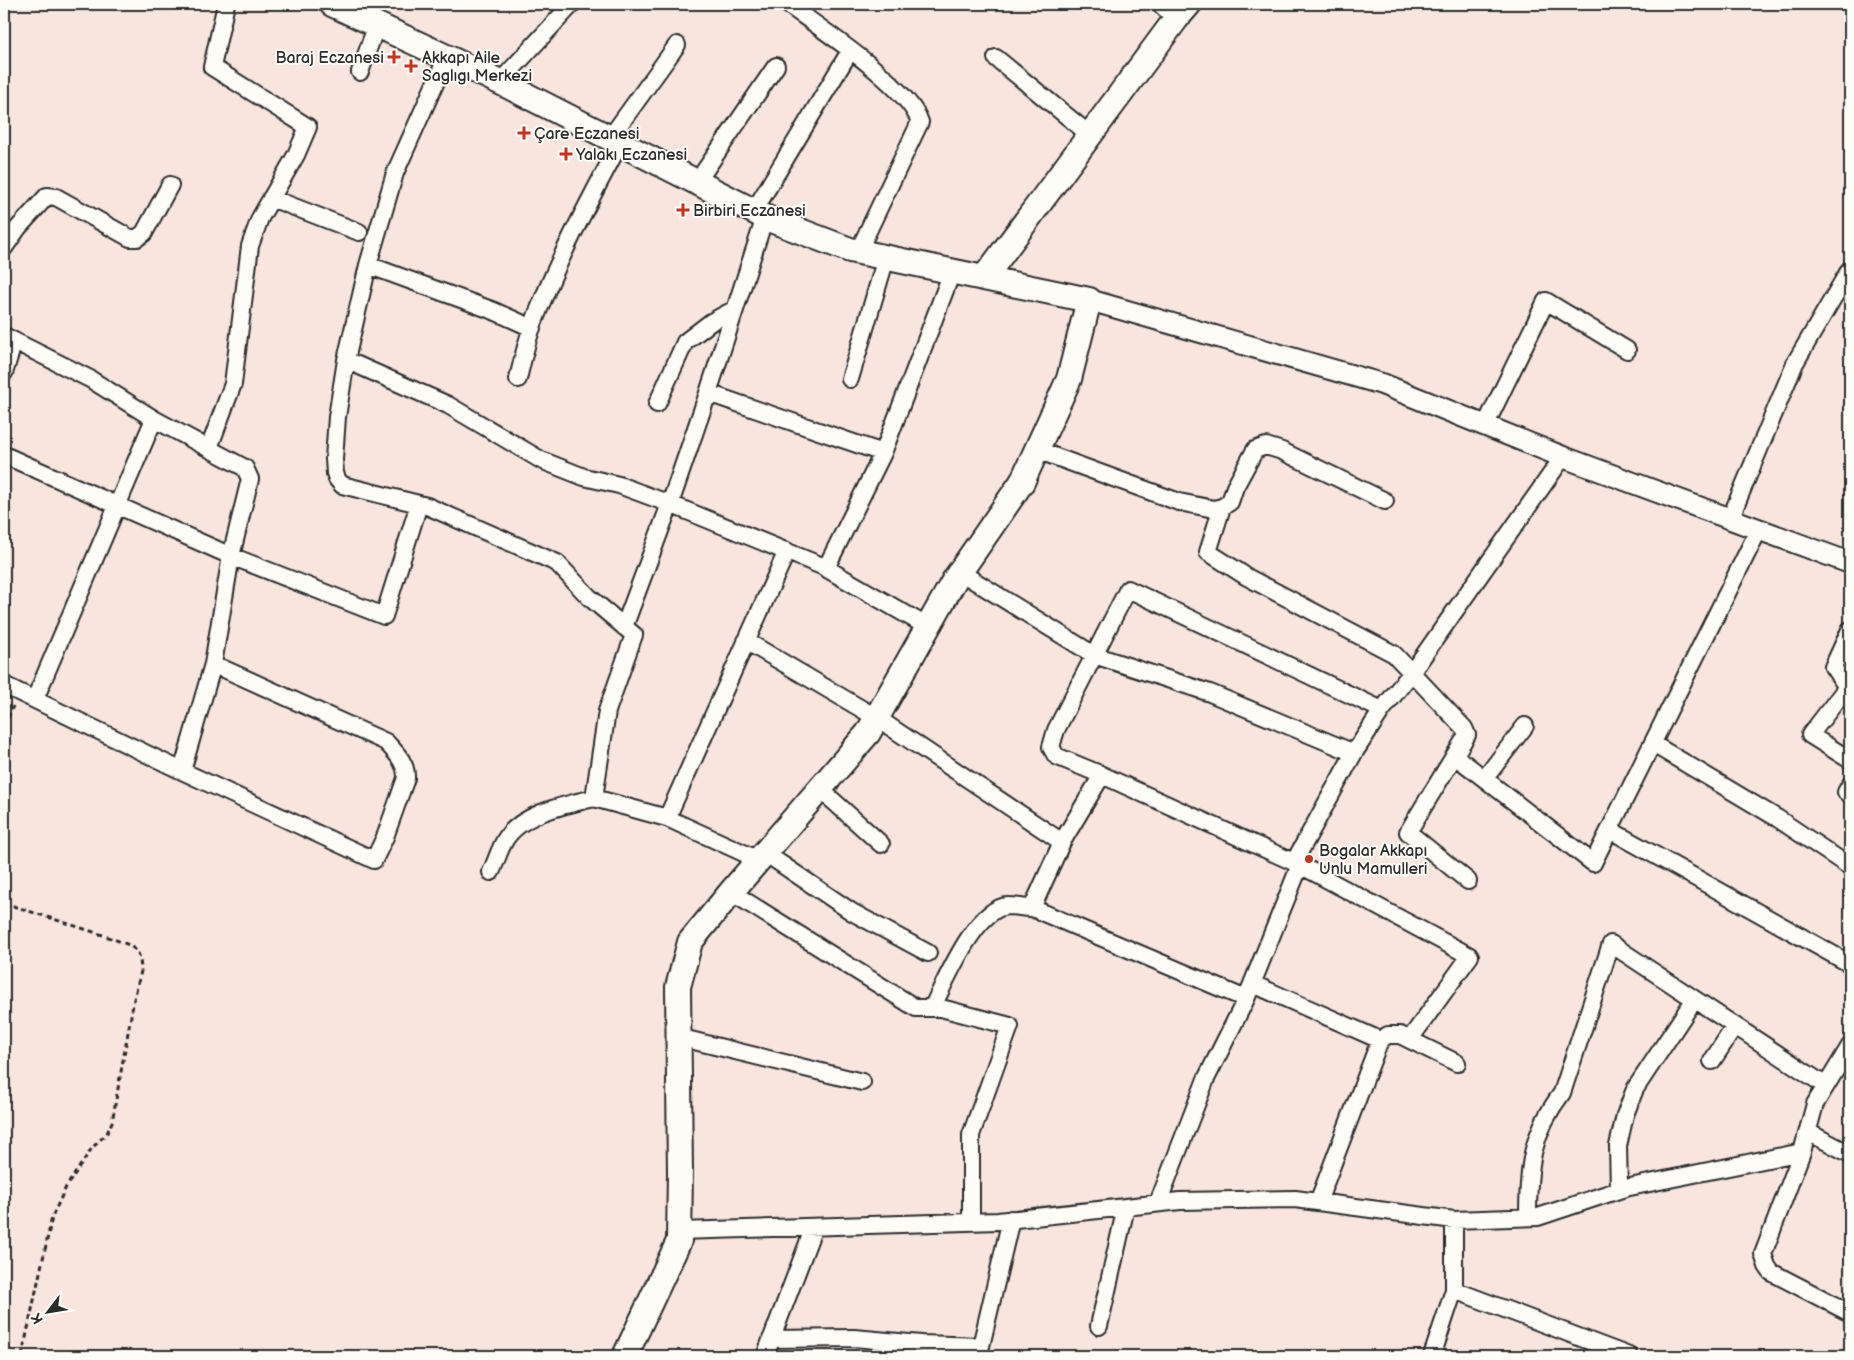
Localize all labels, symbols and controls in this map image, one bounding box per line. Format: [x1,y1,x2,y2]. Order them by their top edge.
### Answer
place label: Baraj Eczanesi [276,49,384,68]
place label: Akkapı Aile Saglıgı Merkezi [422,49,532,86]
marker: Baraj Eczanesi [388,51,400,63]
marker: Akkapı Aile Saglıgı Merkezi [404,59,418,73]
place label: Çare Eczanesi [534,125,639,144]
marker: Çare Eczanesi [518,127,530,139]
place label: Yalakı Eczanesi [575,146,687,165]
marker: Yalakı Eczanesi [560,148,572,160]
place label: Birbiri Eczanesi [693,202,806,221]
marker: Birbiri Eczanesi [677,204,689,216]
place label: Bogalar Akkapı Unlu Mamulleri [1319,842,1428,879]
marker: Bogalar Akkapı Unlu Mamulleri [1303,853,1315,865]
north arrow [22,1288,72,1338]
text: K [27,1310,47,1327]

